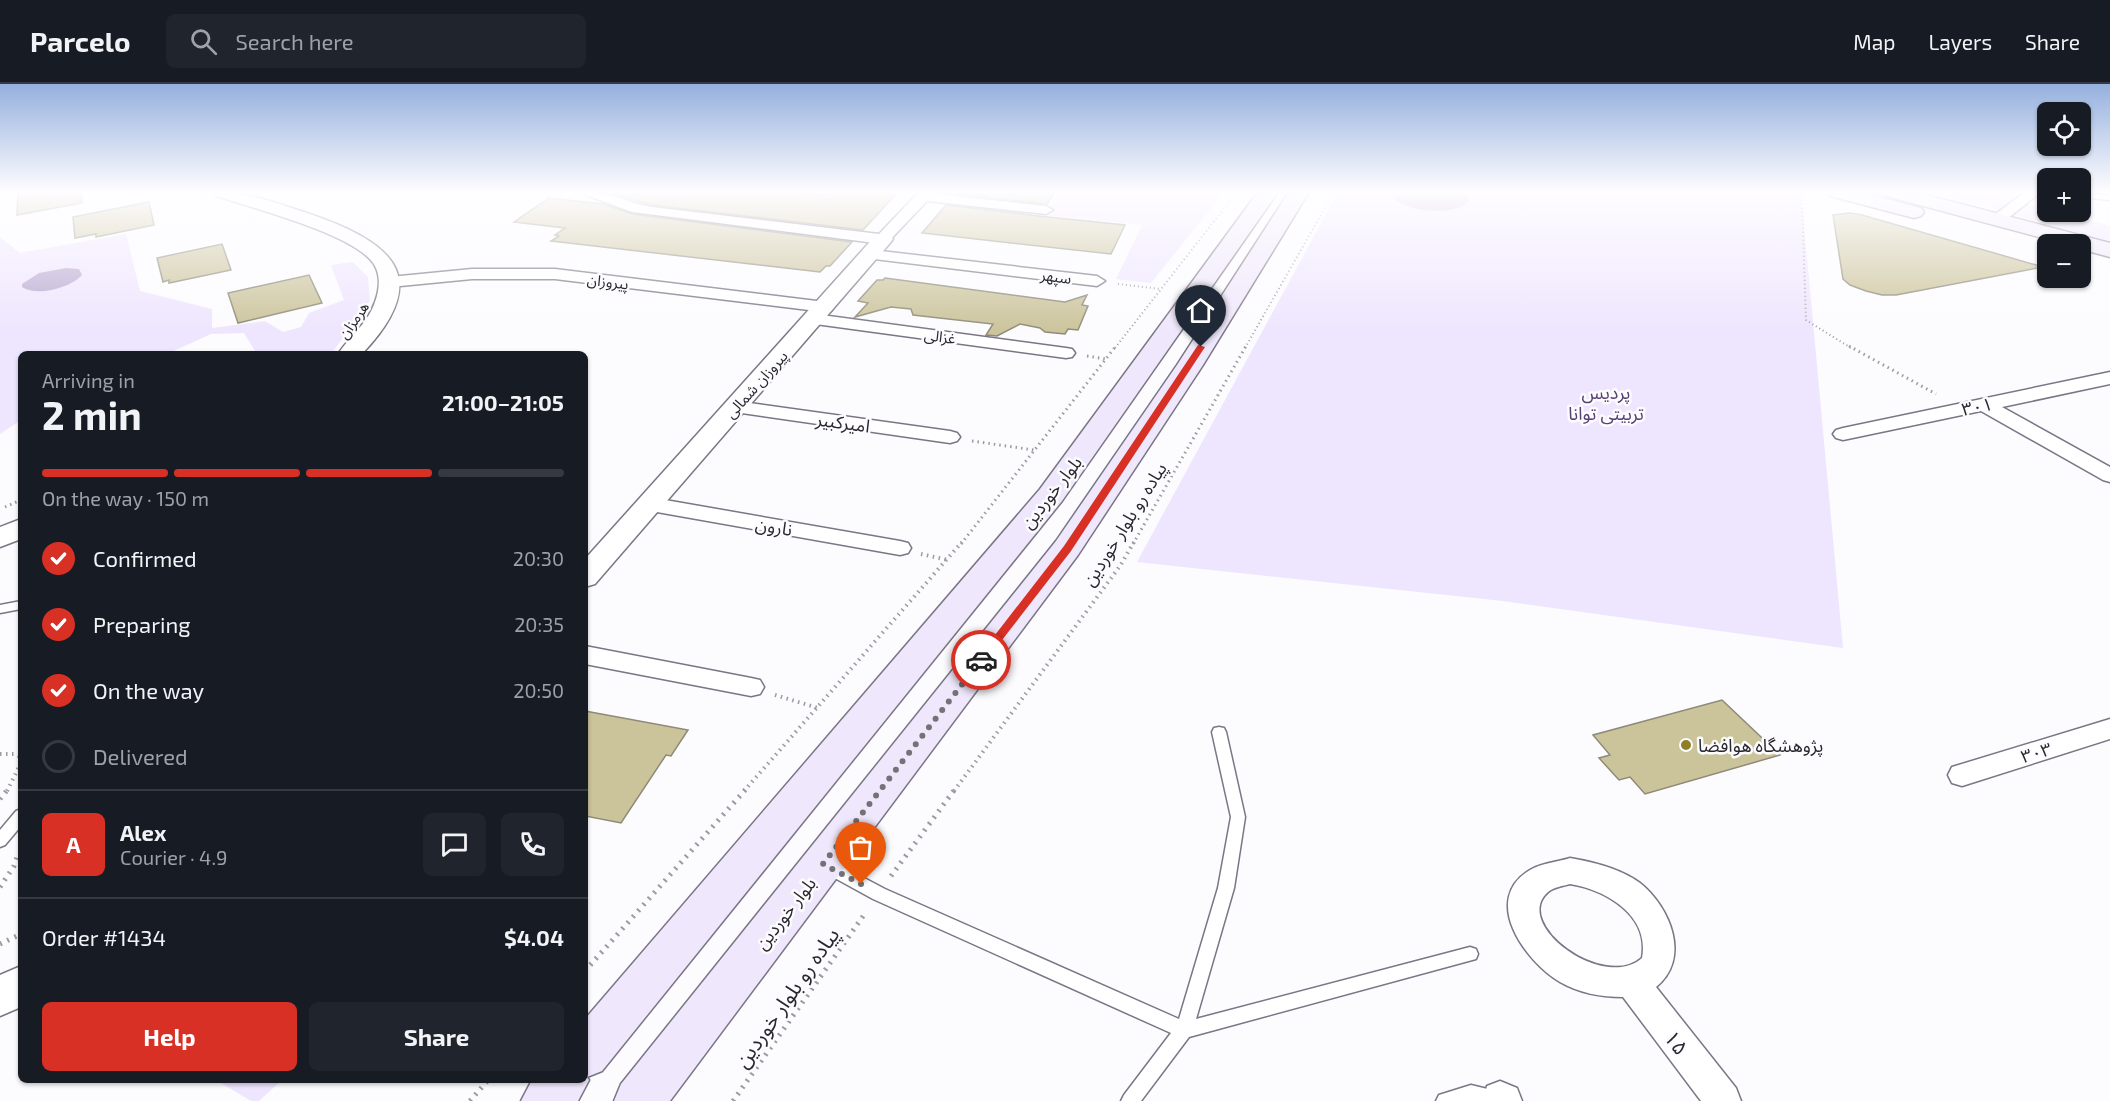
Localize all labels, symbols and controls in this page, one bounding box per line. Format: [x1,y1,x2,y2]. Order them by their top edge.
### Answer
search box [166,14,586,68]
text: Parcelo [30,24,130,58]
icon: search [187,25,220,58]
text: Search here [235,28,354,54]
text: Map [1853,29,1895,54]
text: Layers [1928,29,1992,54]
text: Share [2025,29,2080,54]
map controls [2037,102,2091,288]
button: locate [2037,102,2091,156]
button: + [2037,168,2091,222]
button: − [2037,234,2091,288]
street label: سپهر [1038,265,1073,289]
street label: پیروزان [586,270,630,295]
pin [1175,285,1226,347]
icon: home [1184,294,1217,327]
street label: هرمزان [334,298,373,343]
street label: غزالی [923,325,957,348]
street label: پیروزان شمالی [721,346,793,423]
text: Arriving in [42,368,135,392]
park label: پردیس تربیتی توانا [1568,381,1644,425]
text: 21:00–21:05 [442,389,564,415]
text: 2 min [42,391,142,438]
street label: ۳۰۱ [1960,392,1994,420]
street label: امیرکبیر [813,407,871,438]
street label: بلوار خوردین [1016,451,1087,533]
street label: پیاده رو بلوار خوردین [1077,458,1172,591]
text: On the way · 150 m [42,486,209,510]
street label: نارون [754,512,794,541]
icon: check [42,542,75,575]
text: Confirmed [93,545,197,571]
text: 20:30 [513,546,564,570]
icon: check [42,608,75,641]
text: Preparing [93,611,191,637]
text: 20:35 [514,612,564,636]
courier [951,630,1011,690]
icon: car [965,644,998,677]
icon: check [42,674,75,707]
text: On the way [93,677,204,703]
text: 20:50 [513,678,564,702]
place label: پژوهشگاه هوافضا [1698,734,1823,757]
street label: ۳۰۳ [2018,737,2054,767]
marker: پژوهشگاه هوافضا [1679,738,1693,752]
text: Delivered [93,743,188,769]
button: chat [423,813,486,876]
button: phone [501,813,564,876]
text: Alex [120,819,166,845]
pin [835,822,886,884]
text: A [66,831,81,857]
icon: bag [844,831,877,864]
text: Courier · 4.9 [120,845,227,869]
street label: بلوار خوردین [750,872,821,954]
street label: پیاده رو بلوار خوردین [728,922,845,1073]
text: Order #1434 [42,924,166,950]
text: $4.04 [504,924,564,950]
button: Help [42,1002,297,1071]
button: Share [309,1002,564,1071]
street label: ۱۵ [1660,1025,1694,1059]

